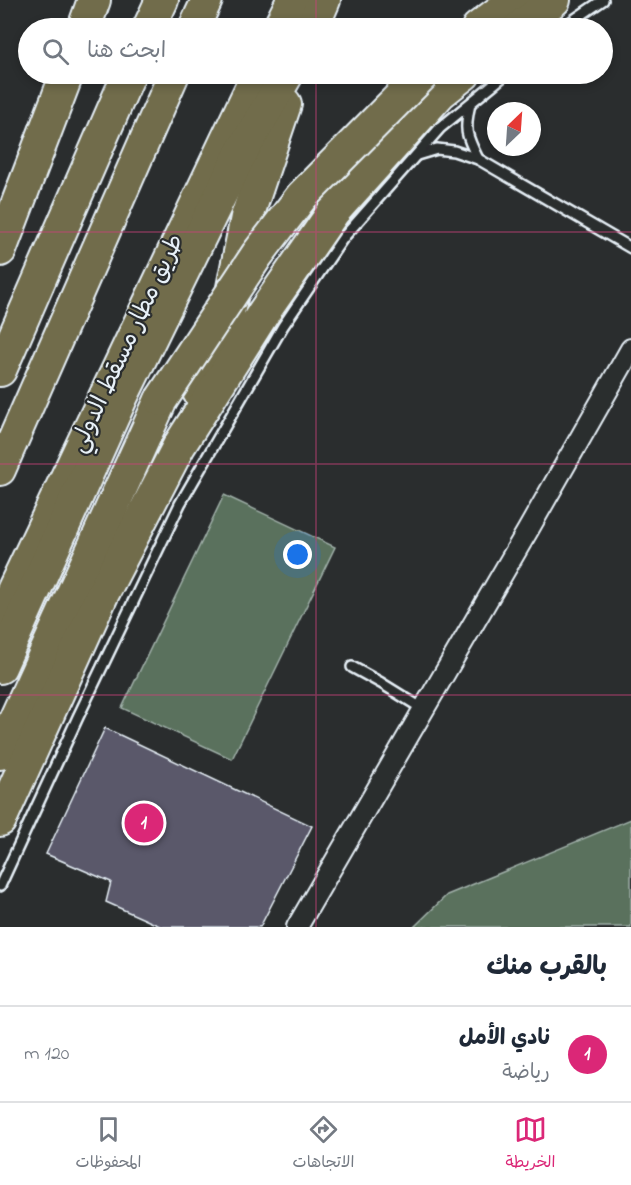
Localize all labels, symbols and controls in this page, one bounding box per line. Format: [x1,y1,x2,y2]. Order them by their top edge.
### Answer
search box [18,18,613,84]
icon: search [39,35,72,68]
text: ابحث هنا [87,36,166,68]
north arrow [487,102,541,156]
street label: طريق مطار مسقط الدولي [62,229,195,460]
your location [283,540,312,569]
pin: 1 [124,800,164,846]
text: بالقرب منك [486,949,607,987]
text: نادي الأمل [459,1023,550,1055]
text: 120 m [24,1040,69,1069]
text: 1 [584,1040,591,1069]
text: رياضة [502,1059,550,1088]
tab: المحفوظات [76,1113,141,1176]
tab: الاتجاهات [293,1113,354,1176]
tab: الخريطة [506,1113,555,1176]

